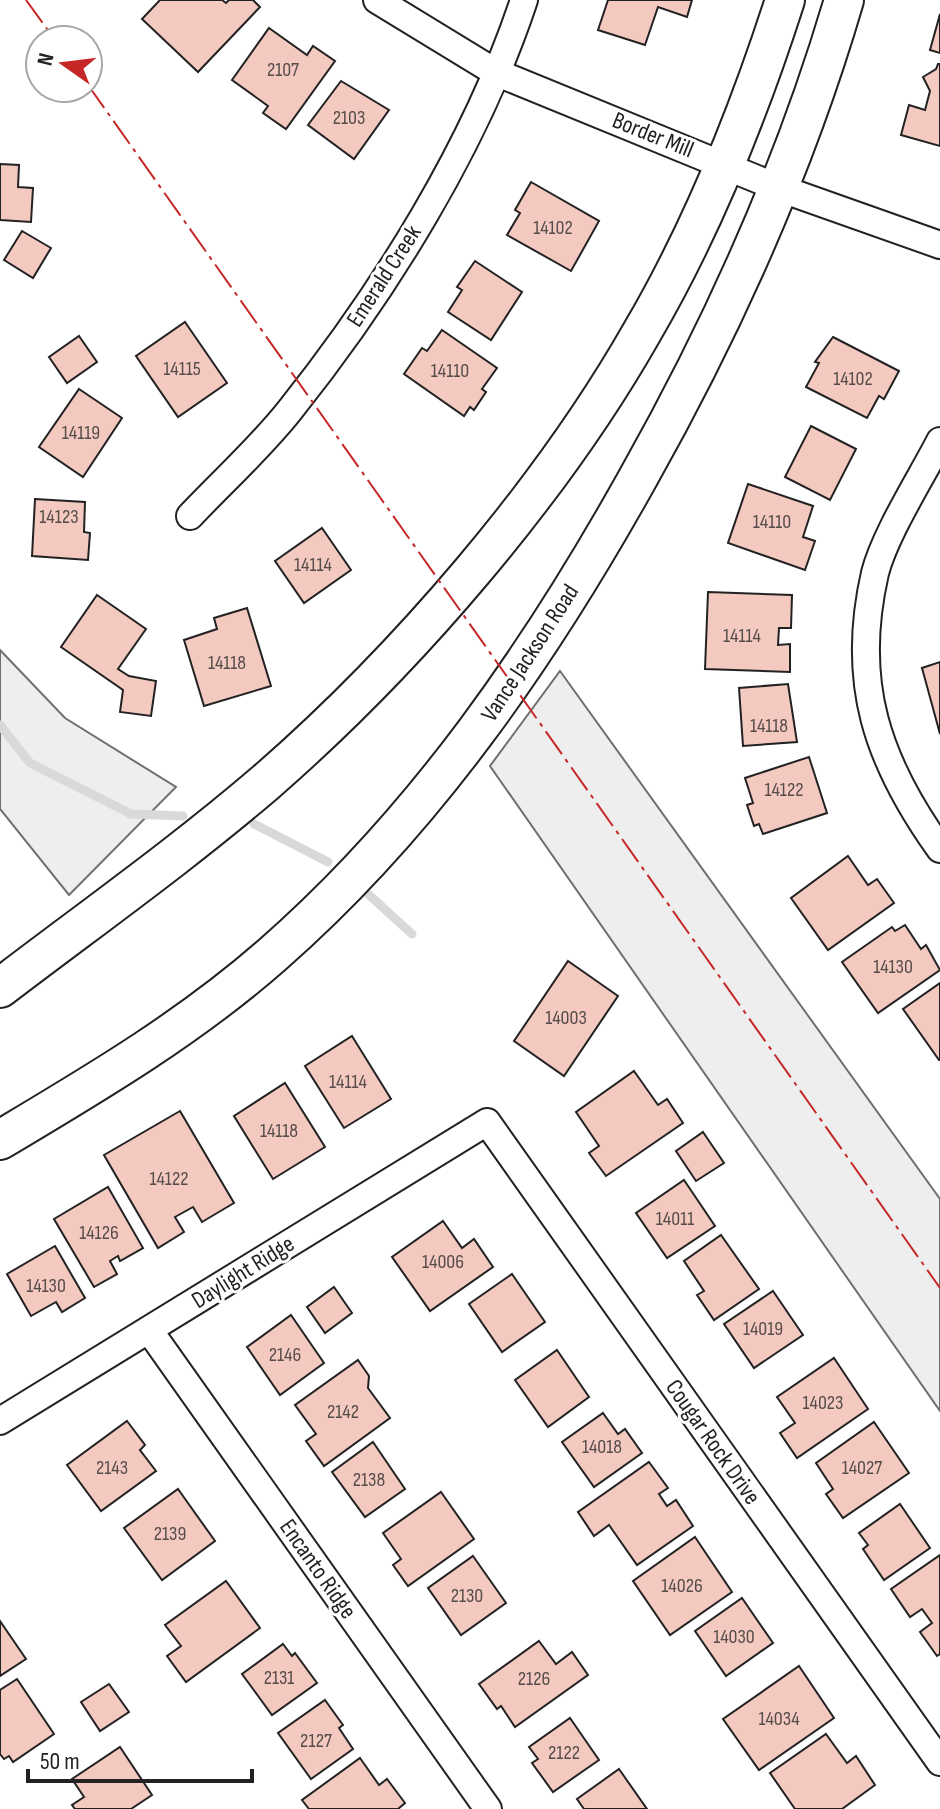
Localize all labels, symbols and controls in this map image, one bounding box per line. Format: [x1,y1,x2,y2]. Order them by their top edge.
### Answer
north arrow [24,24,104,104]
text: N [32,51,61,68]
house number: 2107 [267,58,299,82]
house number: 2103 [333,106,365,130]
street label: Border Mill [608,106,698,164]
house number: 14102 [533,216,573,240]
street label: Emerald Creek [340,220,428,332]
house number: 14115 [163,357,201,381]
house number: 14110 [431,359,469,383]
house number: 14102 [833,367,873,391]
house number: 14119 [62,421,100,445]
house number: 14123 [39,505,79,529]
house number: 14110 [753,510,791,534]
house number: 14114 [294,553,332,577]
street label: Vance Jackson Road [475,579,585,727]
house number: 14114 [723,624,761,648]
house number: 14118 [208,651,246,675]
house number: 14118 [750,714,788,738]
house number: 14122 [764,778,804,802]
house number: 14130 [873,955,913,979]
house number: 14003 [545,1006,587,1030]
house number: 14114 [329,1070,367,1094]
house number: 14118 [260,1119,298,1143]
house number: 14122 [149,1167,189,1191]
house number: 14011 [656,1207,694,1231]
house number: 14126 [79,1221,119,1245]
street label: Daylight Ridge [186,1229,300,1315]
house number: 14006 [422,1250,464,1274]
house number: 14130 [26,1274,66,1298]
house number: 14019 [743,1317,783,1341]
house number: 2146 [269,1343,301,1367]
street label: Cougar Rock Drive [659,1374,767,1510]
house number: 14023 [803,1391,843,1415]
house number: 2142 [327,1400,359,1424]
house number: 14018 [582,1435,622,1459]
house number: 2143 [96,1456,128,1480]
house number: 14027 [842,1456,882,1480]
house number: 2138 [353,1468,385,1492]
street label: Encanto Ridge [273,1514,363,1624]
house number: 2139 [154,1522,186,1546]
house number: 14026 [661,1574,703,1598]
house number: 2130 [451,1584,483,1608]
house number: 14030 [713,1625,755,1649]
house number: 2131 [264,1666,294,1690]
house number: 2126 [518,1667,550,1691]
house number: 14034 [758,1707,800,1731]
house number: 2127 [300,1729,332,1753]
scale bar [28,1733,252,1783]
house number: 2122 [548,1741,580,1765]
text: 50 m [40,1747,80,1776]

